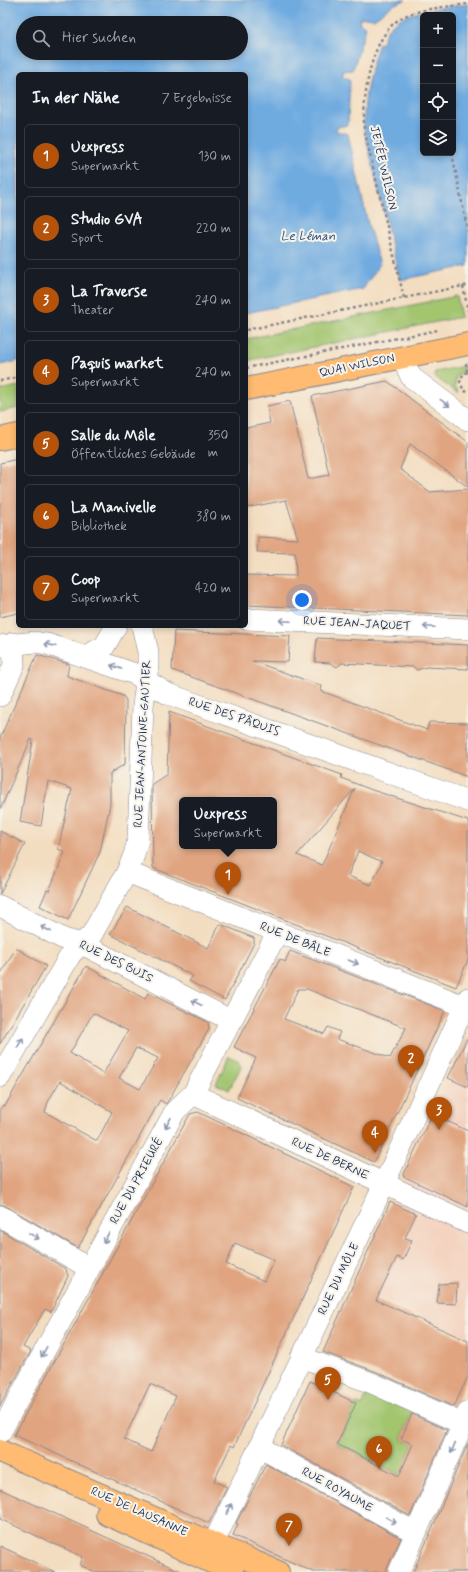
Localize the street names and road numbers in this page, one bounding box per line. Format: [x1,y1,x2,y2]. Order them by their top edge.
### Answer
street label: JETÉE WILSON [366,124,400,212]
street label: QUAI WILSON [318,350,396,382]
street label: RUE JEAN-JAQUET [303,613,411,635]
street label: RUE JEAN-ANTOINE-GAUTIER [131,659,155,828]
street label: RUE DES PÂQUIS [186,694,282,740]
street label: RUE DE BÂLE [257,919,333,961]
street label: RUE DES BUIS [76,937,156,987]
street label: RUE DE BERNE [289,1134,372,1184]
street label: RUE DU PRIEURÉ [107,1135,167,1227]
street label: RUE DU MÔLE [315,1240,363,1318]
street label: RUE ROYAUME [298,1464,376,1516]
street label: RUE DE LAUSANNE [88,1483,190,1541]

